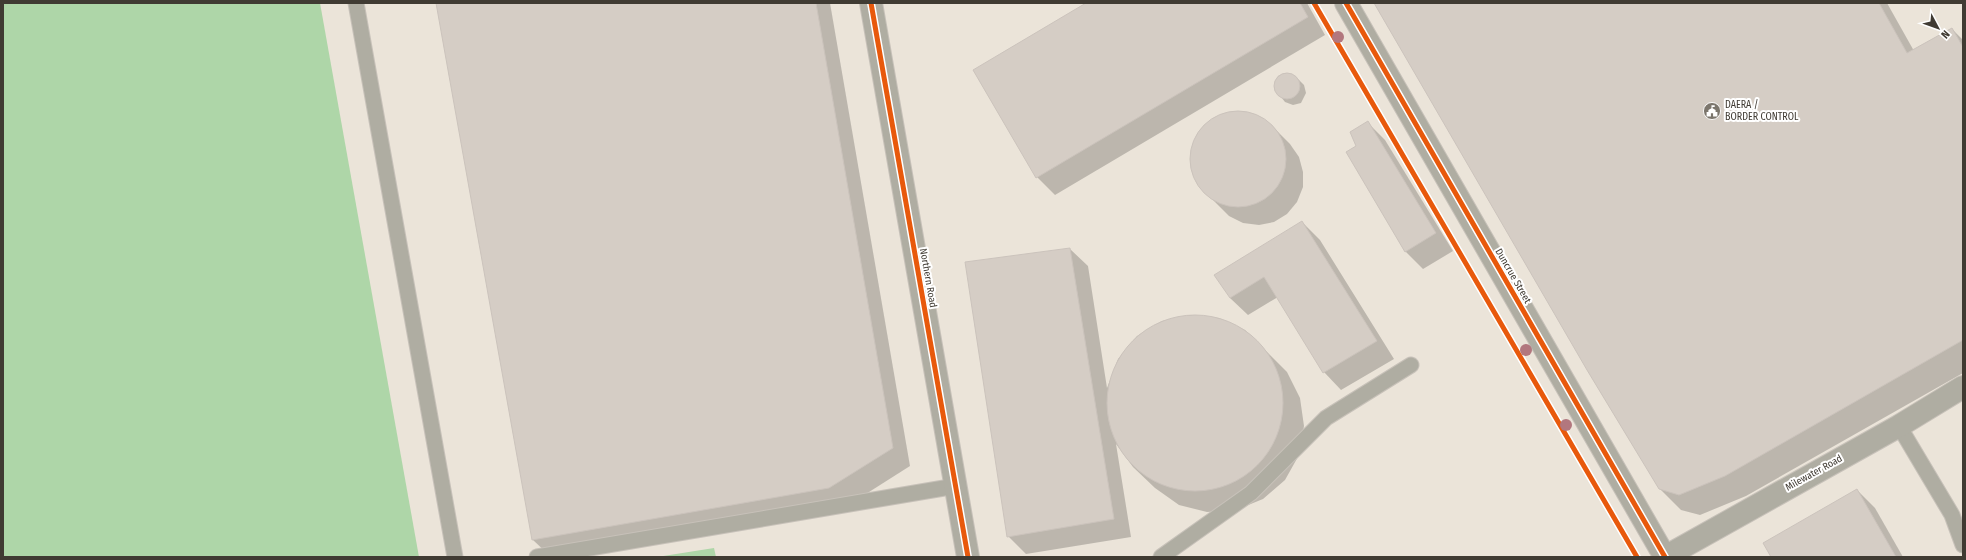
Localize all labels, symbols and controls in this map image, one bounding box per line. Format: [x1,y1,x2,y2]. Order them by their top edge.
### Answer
north arrow [1918,8,1958,48]
text: N [1938,27,1952,41]
place label: DAERA / BORDER CONTROL [1725,99,1799,123]
public building icon: DAERA / BORDER CONTROL [1702,101,1722,121]
street label: Duncrue Street [1493,246,1534,306]
street label: Northern Road [917,247,939,309]
street label: Milewater Road [1783,452,1845,494]

